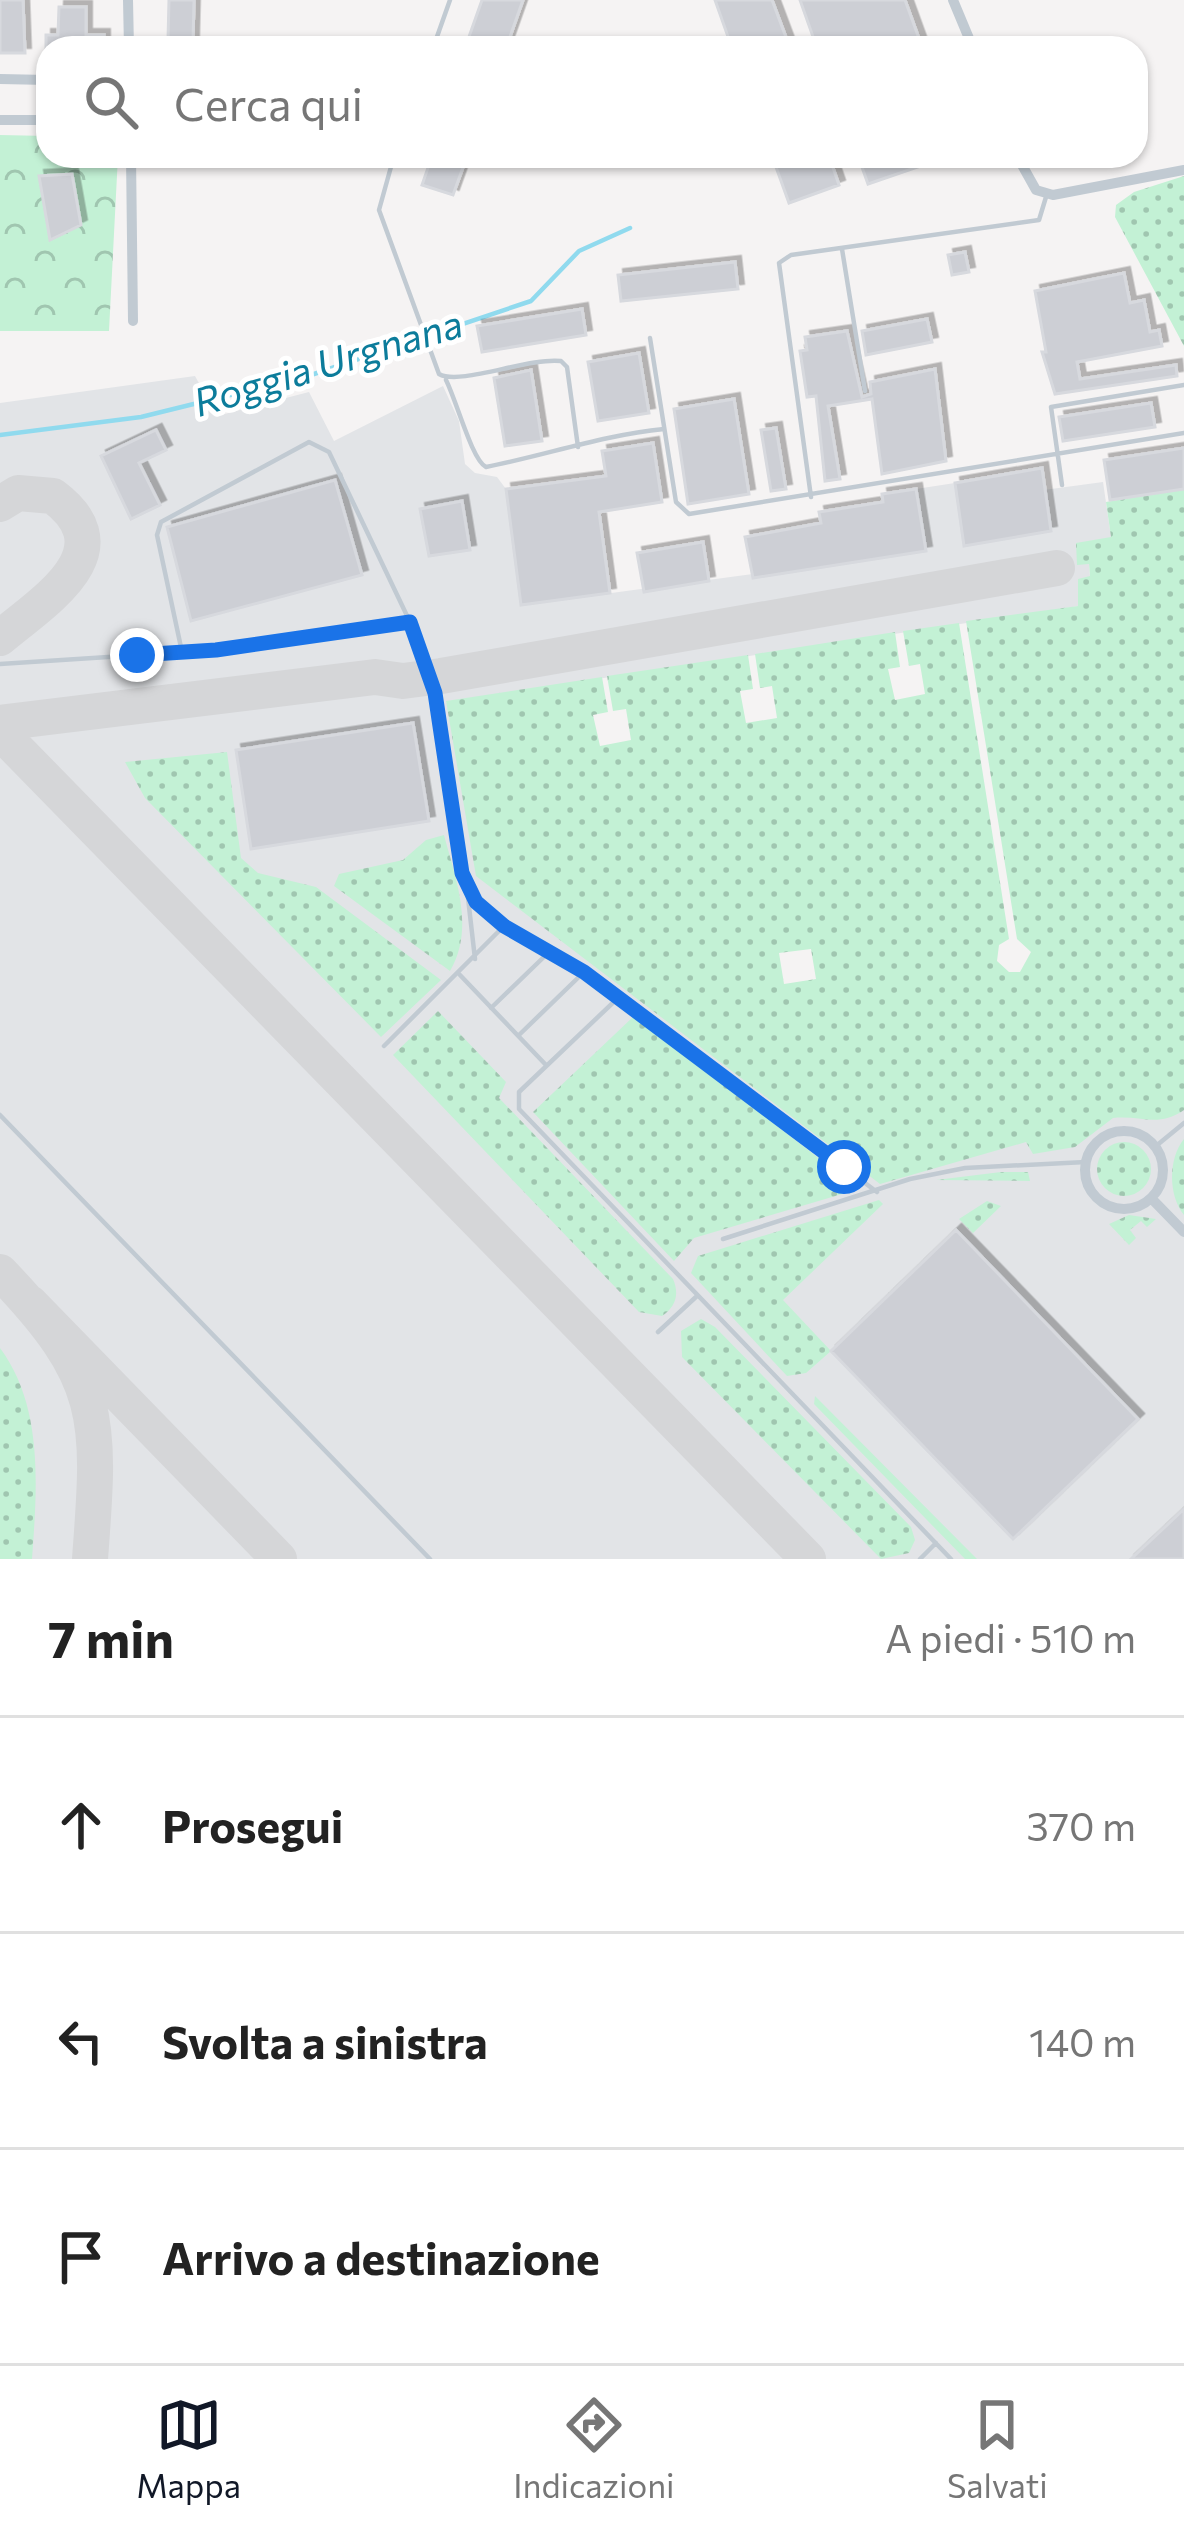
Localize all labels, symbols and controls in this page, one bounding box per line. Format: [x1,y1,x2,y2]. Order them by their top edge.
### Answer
search box [36,36,1148,168]
icon: search [78,69,144,135]
text: Cerca qui [174,75,363,130]
water label: Roggia Urgnana [187,297,468,425]
route end [110,628,164,682]
route start [817,1140,871,1194]
text: 7 min [48,1606,174,1669]
text: A piedi · 510 m [885,1613,1136,1661]
icon: ahead [48,1792,114,1858]
text: Prosegui [162,1797,343,1852]
text: 370 m [1026,1801,1136,1849]
icon: left [48,2008,114,2074]
text: Svolta a sinistra [162,2013,488,2068]
text: 140 m [1029,2017,1136,2065]
icon: arrive [48,2224,114,2290]
text: Arrivo a destinazione [162,2229,600,2284]
tab: Mappa [136,2392,241,2505]
tab: Indicazioni [513,2392,675,2505]
tab: Salvati [947,2392,1048,2505]

